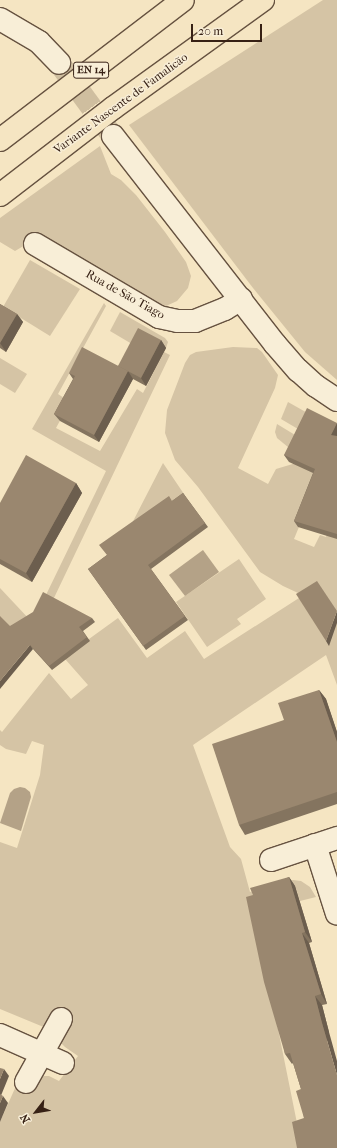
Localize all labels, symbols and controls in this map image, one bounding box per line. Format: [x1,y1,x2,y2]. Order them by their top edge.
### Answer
scale bar [193,16,264,42]
text: 20 m [198,24,223,38]
street label: Variante Nascente de Famalicão [51,50,191,158]
road number: EN 14 [73,61,109,79]
street label: Rua de São Tiago [83,267,167,323]
north arrow [16,1092,56,1132]
text: N [18,1112,33,1125]

